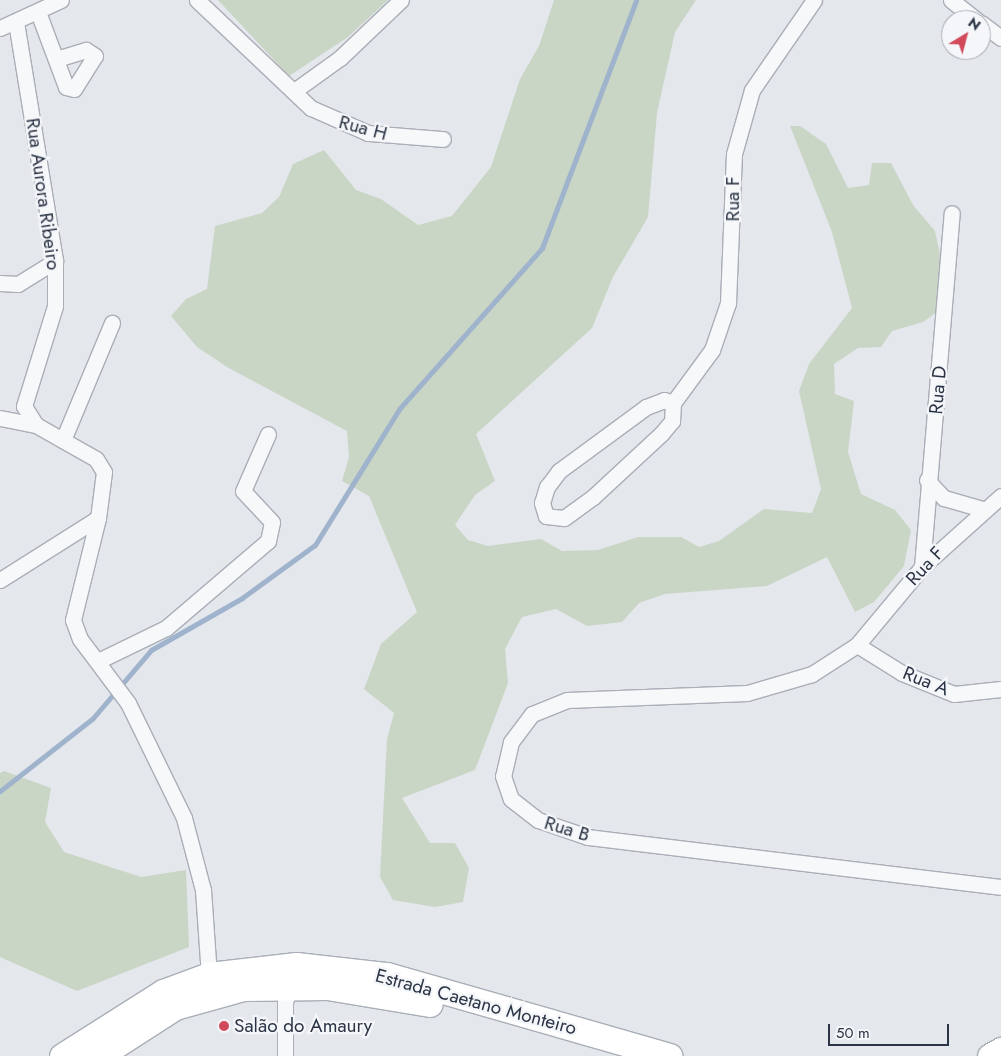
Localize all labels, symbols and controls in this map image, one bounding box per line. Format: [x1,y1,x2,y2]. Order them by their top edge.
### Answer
north arrow [941,10,991,60]
text: N [964,12,985,35]
street label: Rua H [336,111,390,145]
street label: Rua Aurora Ribeiro [21,117,65,271]
street label: Rua F [722,177,744,221]
street label: Rua D [925,365,951,415]
street label: Rua F [901,542,949,590]
street label: Rua A [899,661,953,701]
street label: Rua B [542,811,592,847]
street label: Estrada Caetano Monteiro [373,964,579,1040]
scale bar [831,1014,952,1046]
place label: Salão do Amaury [234,1015,372,1037]
marker: Salão do Amaury [218,1020,230,1032]
text: 50 m [836,1022,870,1044]

